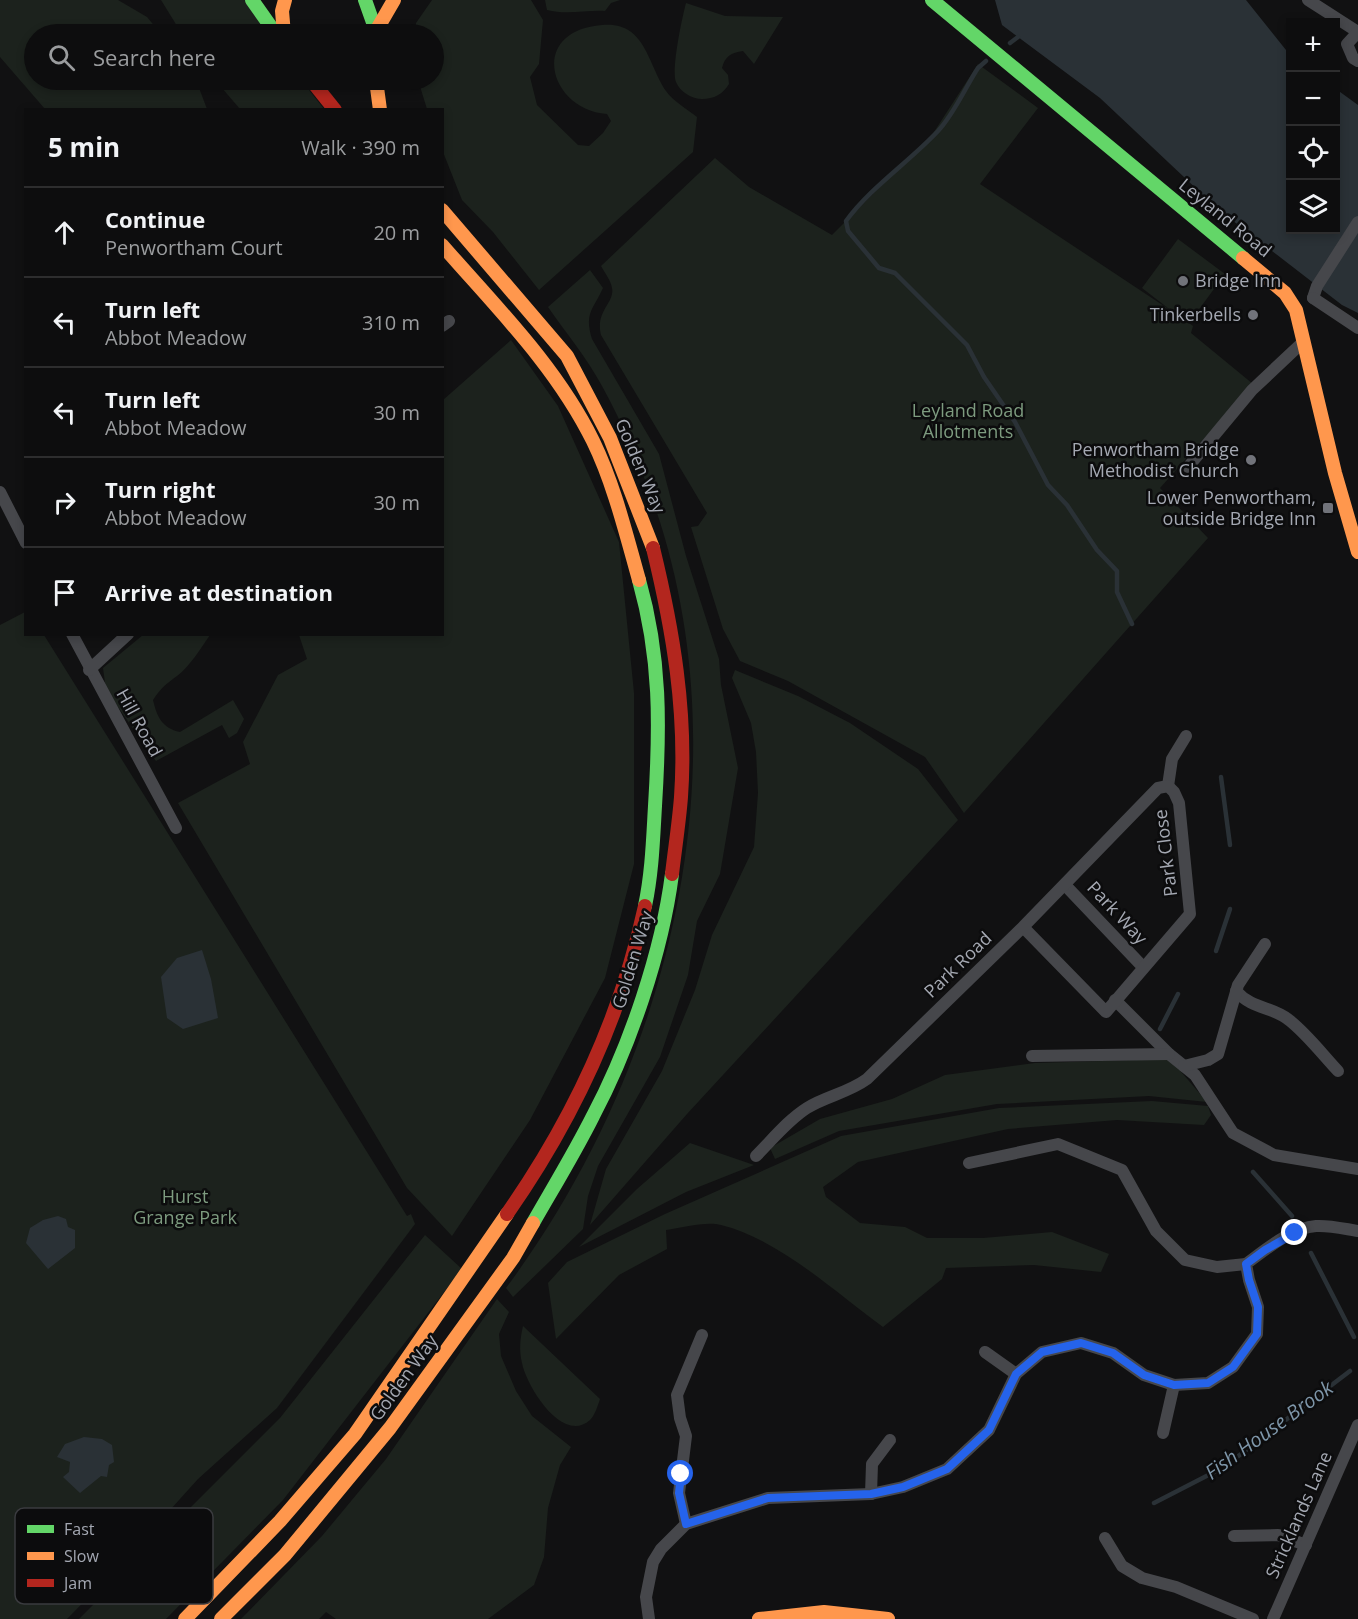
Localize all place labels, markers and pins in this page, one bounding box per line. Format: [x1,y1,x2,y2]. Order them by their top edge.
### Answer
place label: Bridge Inn [1195,268,1281,292]
marker: Bridge Inn [1176,274,1190,288]
place label: Tinkerbells [1150,302,1241,326]
marker: Tinkerbells [1246,308,1260,322]
place label: Penwortham Bridge Methodist Church [1072,437,1239,482]
marker: Penwortham Bridge Methodist Church [1244,453,1258,467]
place label: Lower Penwortham, outside Bridge Inn [1147,485,1316,530]
marker: Lower Penwortham, outside Bridge Inn [1321,501,1335,515]

